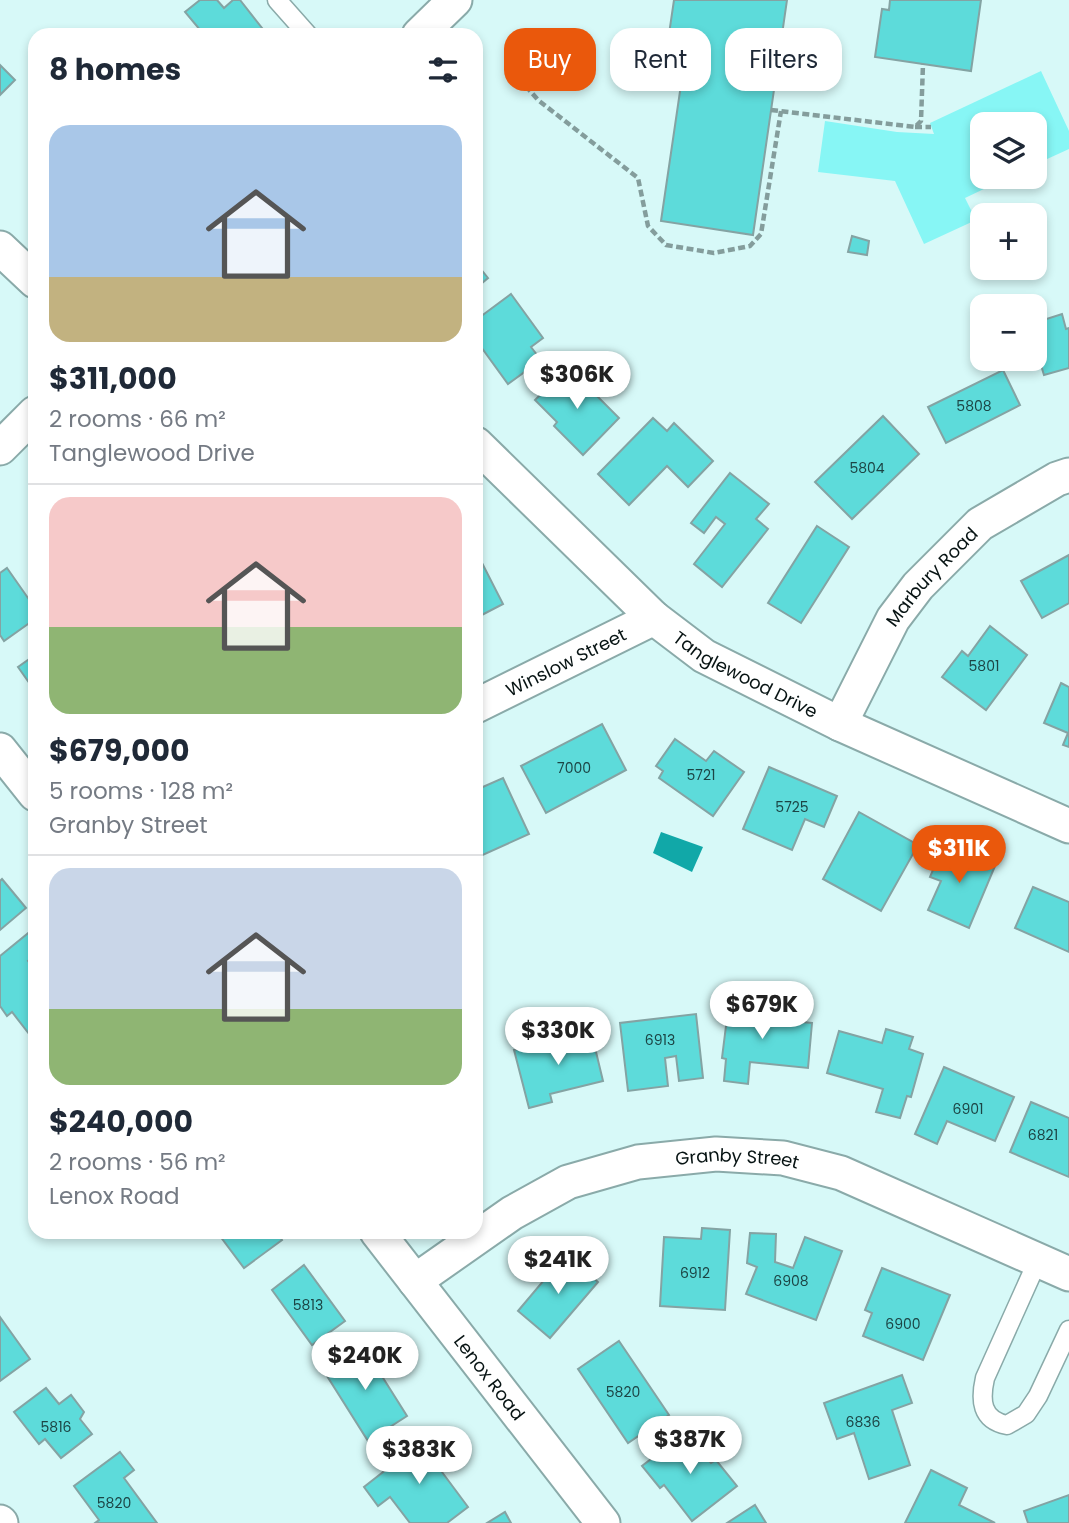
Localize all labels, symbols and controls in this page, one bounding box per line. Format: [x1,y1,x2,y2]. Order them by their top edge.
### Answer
chip: Buy [504,28,596,91]
chip: Rent [610,28,711,91]
chip: Filters [725,28,842,91]
text: 8 homes [49,48,181,91]
icon: filters [424,51,462,89]
map controls [970,112,1047,371]
button: layers [970,112,1047,189]
icon: home [193,171,319,297]
button: + [970,203,1047,280]
button: − [970,294,1047,371]
pin: $306K [528,352,626,411]
text: $311,000 [49,357,177,400]
text: $306K [540,358,614,390]
house number: 5808 [956,396,992,416]
text: 2 rooms · 66 m² [49,403,226,435]
text: Tanglewood Drive [49,437,255,469]
house number: 5804 [849,458,885,478]
street label: Marbury Road [879,521,983,631]
icon: home [193,543,319,669]
street label: Winslow Street [501,621,630,702]
street label: Tanglewood Drive [668,625,822,723]
house number: 5801 [969,656,999,676]
text: $679,000 [49,729,190,772]
house number: 7000 [557,758,591,778]
house number: 5721 [687,765,715,785]
text: 5 rooms · 128 m² [49,775,233,807]
house number: 5725 [775,797,809,817]
text: Granby Street [49,809,208,841]
pin: $311K [910,826,1008,885]
text: $311K [928,832,990,864]
icon: home [193,914,319,1040]
pin: $679K [713,982,811,1041]
text: $679K [726,988,798,1020]
pin: $330K [509,1007,607,1067]
text: $330K [521,1014,595,1046]
house number: 6913 [645,1030,675,1050]
house number: 6901 [953,1099,983,1119]
text: $240,000 [49,1100,193,1143]
house number: 6821 [1028,1125,1058,1145]
street label: Granby Street [674,1141,802,1174]
text: 2 rooms · 56 m² [49,1146,226,1178]
text: Lenox Road [49,1180,180,1212]
pin: $241K [509,1236,607,1296]
text: $241K [524,1243,592,1275]
house number: 6912 [680,1263,710,1283]
house number: 6908 [773,1271,809,1291]
house number: 5813 [293,1295,323,1315]
house number: 6900 [885,1314,921,1334]
street label: Lenox Road [449,1329,531,1425]
pin: $240K [316,1332,414,1392]
text: $240K [328,1339,402,1371]
house number: 5820 [606,1382,640,1402]
house number: 6836 [846,1412,881,1432]
pin: $387K [641,1416,739,1476]
house number: 5816 [41,1417,72,1437]
text: $387K [654,1423,726,1455]
pin: $383K [370,1426,468,1486]
text: $383K [382,1433,456,1465]
house number: 5820 [97,1493,131,1513]

